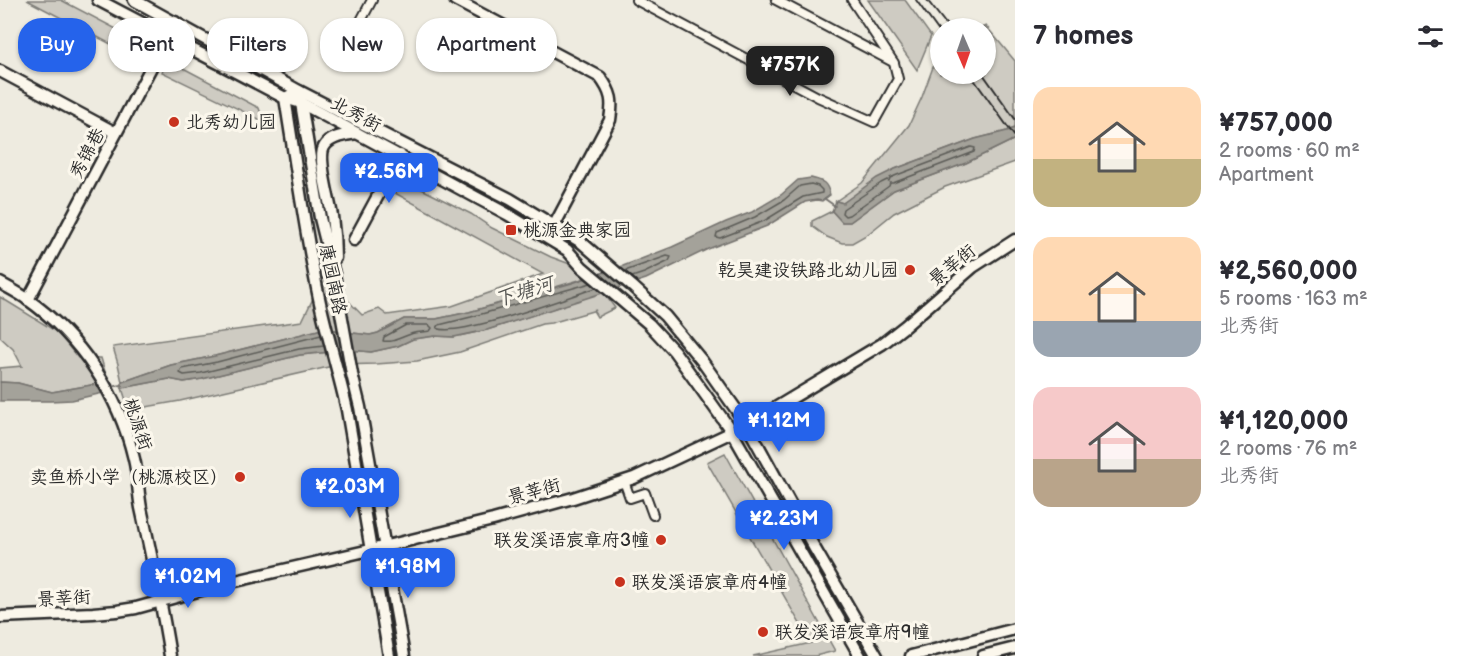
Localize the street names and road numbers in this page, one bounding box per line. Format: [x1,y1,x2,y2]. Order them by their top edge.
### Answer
street label: 北秀街 [327,92,385,136]
street label: 秀锦巷 [65,124,109,182]
street label: 景莘街 [925,240,980,291]
street label: 康园南路 [315,242,350,317]
street label: 桃源街 [119,395,156,453]
street label: 景莘街 [505,474,563,509]
street label: 景莘街 [37,587,92,610]

